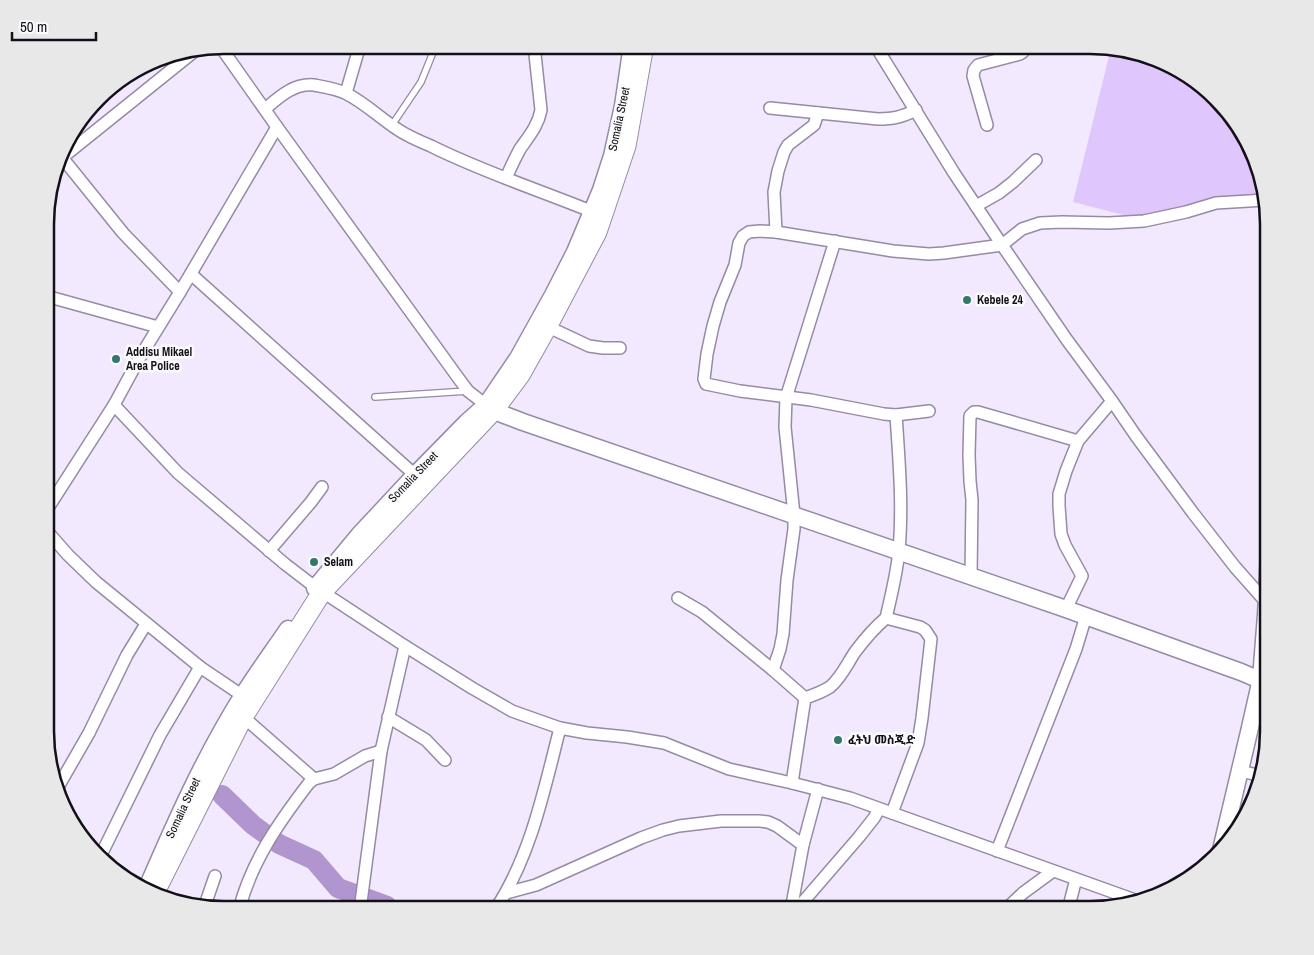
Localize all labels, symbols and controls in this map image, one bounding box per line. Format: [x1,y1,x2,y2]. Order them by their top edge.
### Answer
scale bar [12,10,96,42]
text: 50 m [20,16,47,37]
street label: Somalia Street [604,85,634,152]
place label: Kebele 24 [977,292,1023,308]
marker: Kebele 24 [961,294,973,306]
place label: Addisu Mikael Area Police [126,344,192,374]
marker: Addisu Mikael Area Police [110,353,122,365]
street label: Somalia Street [385,448,442,506]
place label: Selam [324,554,353,570]
marker: Selam [308,556,320,568]
place label: ፈትህ መስጂድ [848,732,916,748]
marker: ፈትህ መስጂድ [832,734,844,746]
street label: Somalia Street [162,775,204,841]

